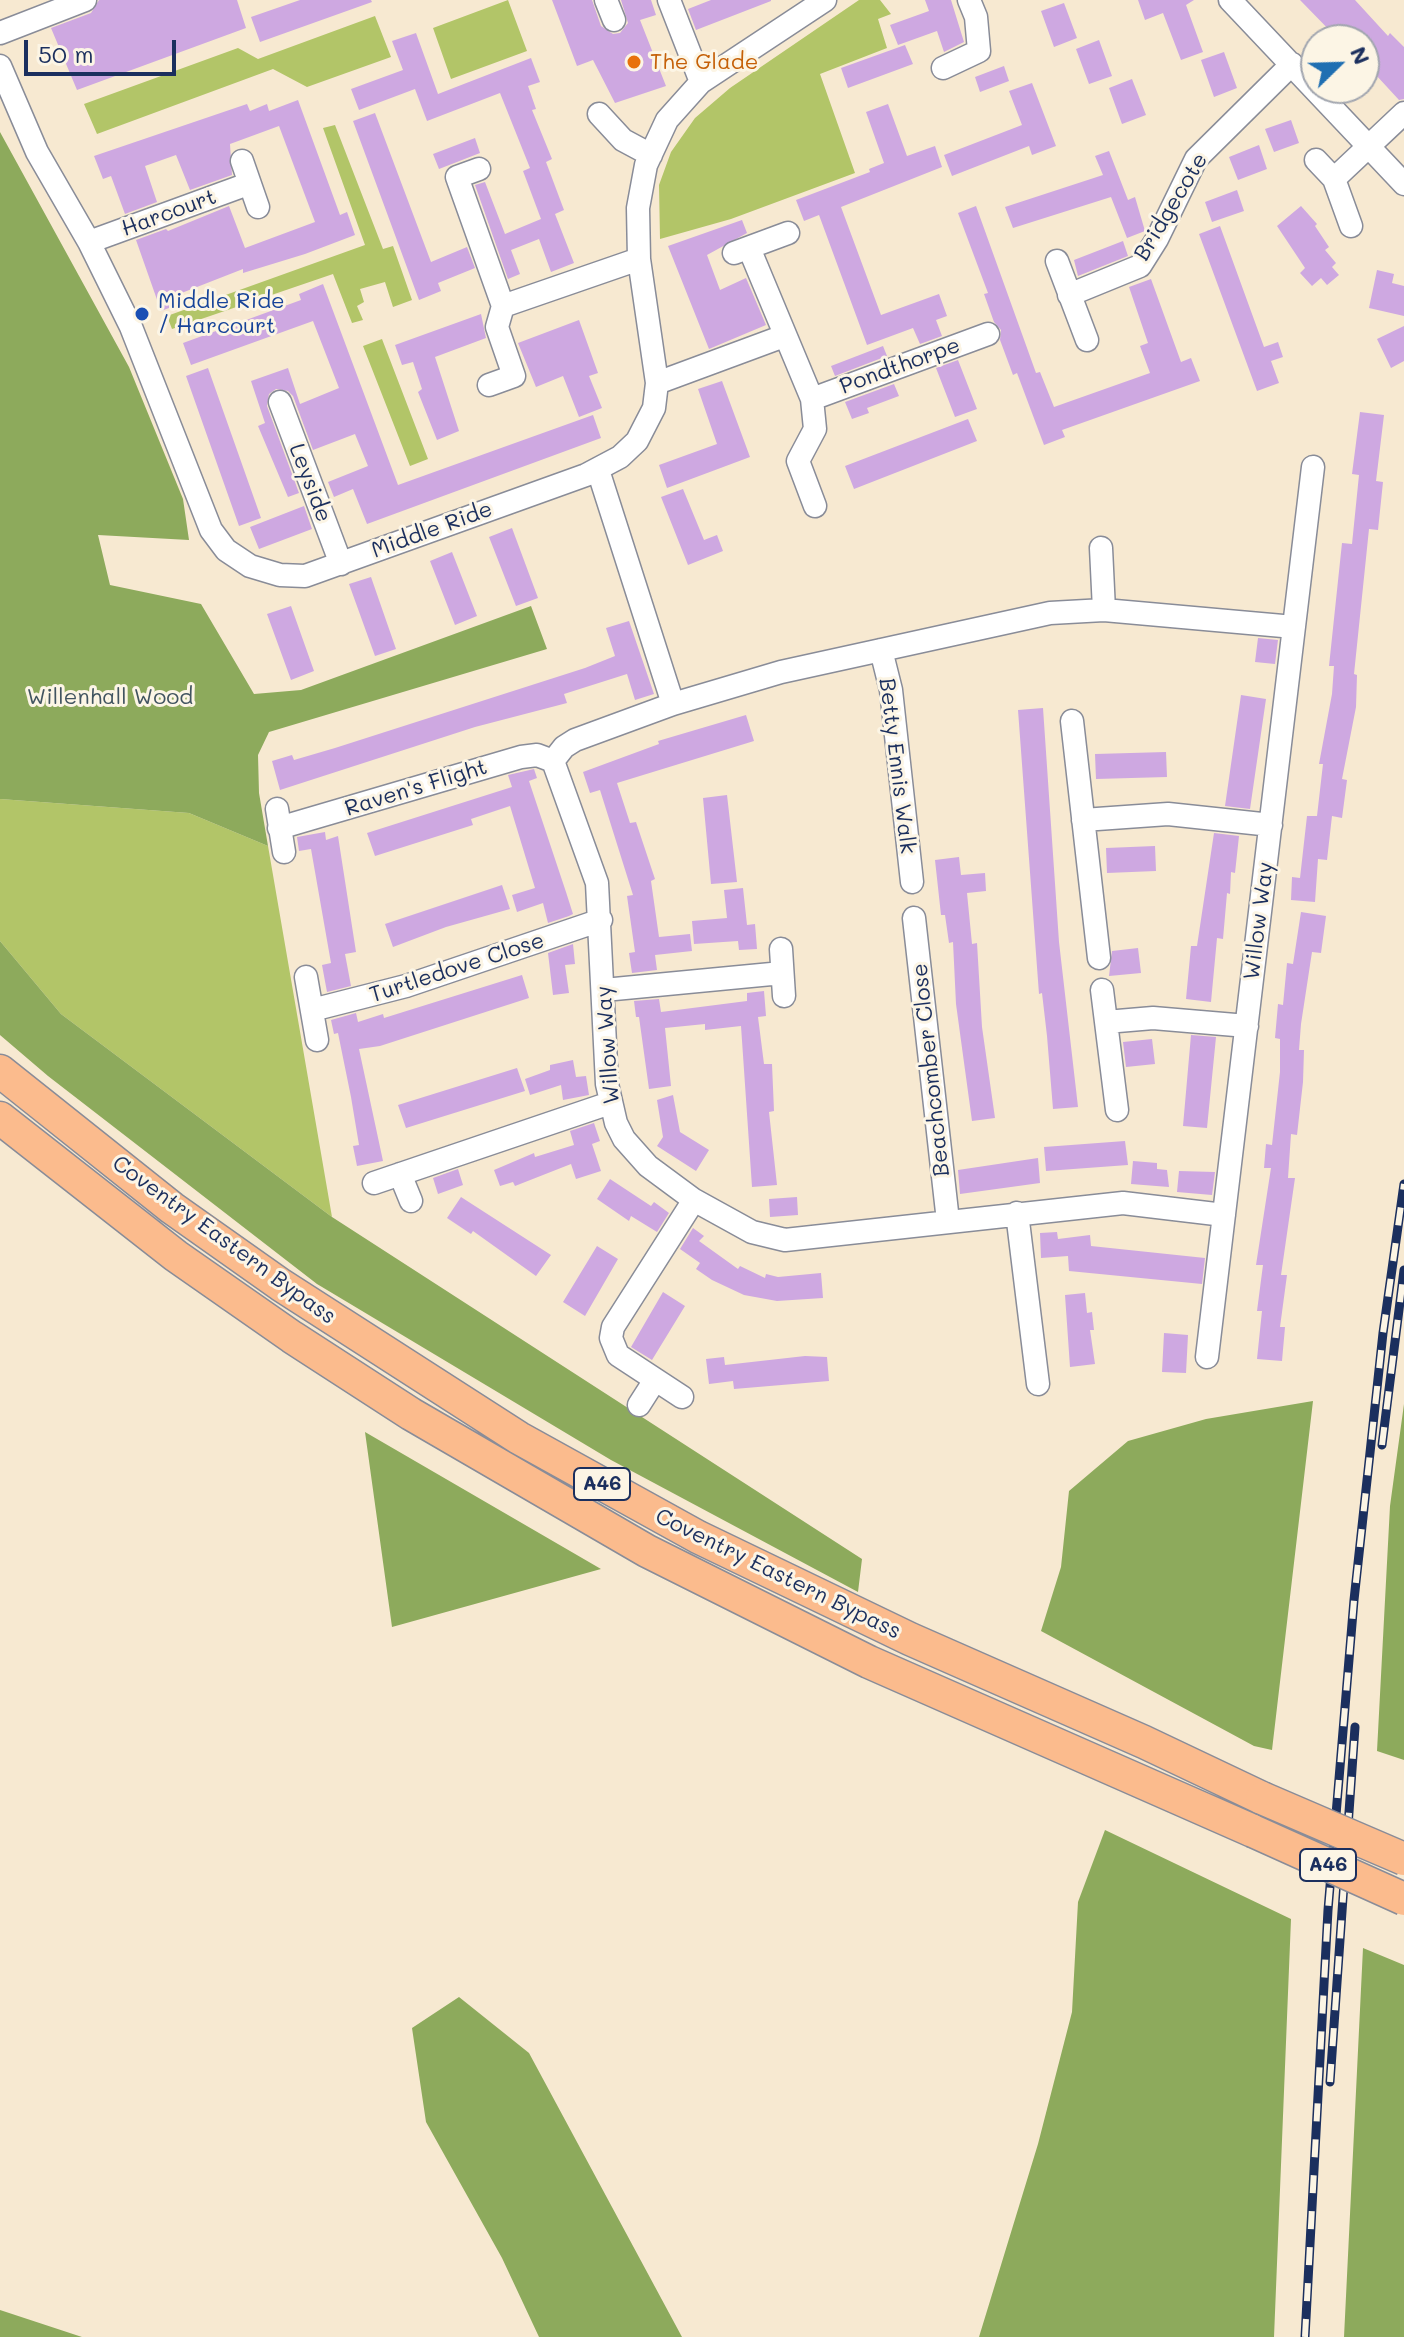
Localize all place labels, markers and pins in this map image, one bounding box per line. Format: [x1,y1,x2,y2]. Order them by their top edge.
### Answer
place label: The Glade [650,49,758,75]
marker: The Glade [625,53,643,71]
place label: Middle Ride / Harcourt [158,288,285,340]
marker: Middle Ride / Harcourt [133,305,151,323]

